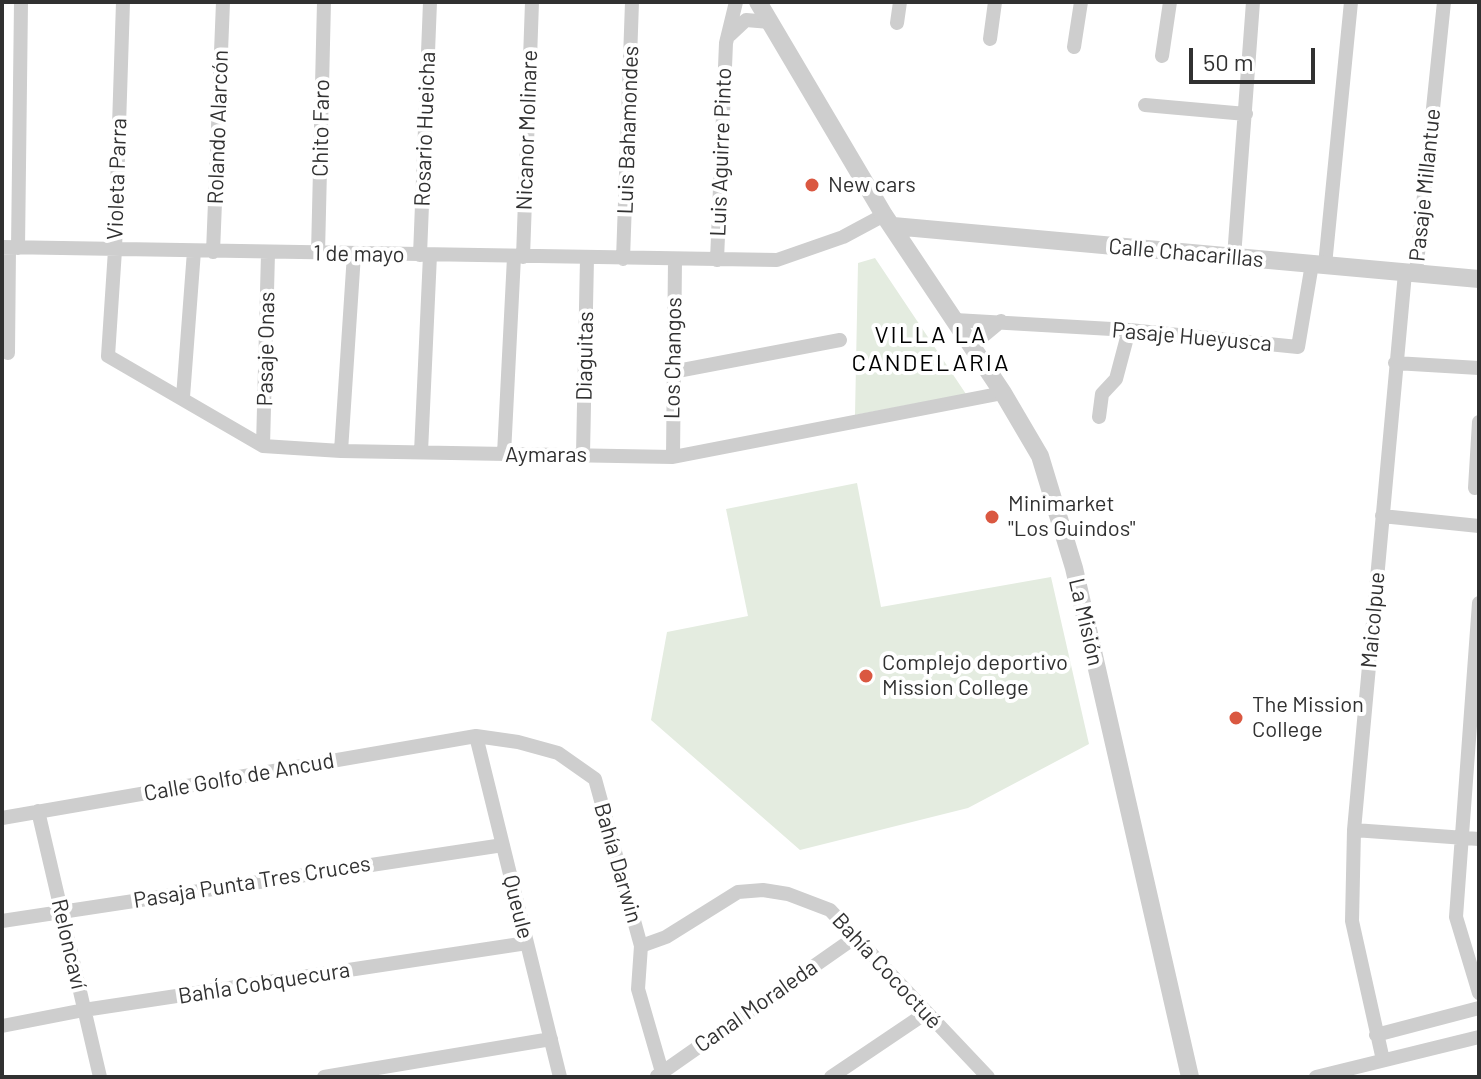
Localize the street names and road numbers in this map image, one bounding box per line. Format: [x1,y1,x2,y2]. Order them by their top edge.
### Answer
street label: Luis Bahamondes [612,45,644,215]
street label: Rolando Alarcón [202,49,234,205]
street label: Nicanor Molinare [511,49,543,211]
street label: Rosario Hueicha [409,51,441,207]
street label: Luis Aguirre Pinto [705,67,737,237]
street label: Chito Faro [307,79,335,177]
street label: Pasaje Millantue [1404,107,1446,263]
street label: Violeta Parra [102,117,132,241]
street label: Calle Chacarillas [1107,233,1265,273]
street label: 1 de mayo [313,240,405,268]
street label: Pasaje Onas [252,291,280,407]
street label: Los Changos [659,297,687,419]
street label: Diaguitas [571,311,599,401]
street label: Pasaje Hueyusca [1111,317,1273,357]
street label: Aymaras [505,442,587,468]
street label: Maicolpue [1356,571,1390,669]
street label: La Misión [1063,576,1109,668]
street label: Calle Golfo de Ancud [142,747,336,807]
street label: Bahía Darwin [588,800,648,926]
street label: Pasaja Punta Tres Cruces [132,850,372,914]
street label: Queule [497,872,539,942]
street label: Reloncaví [46,896,92,992]
street label: Bahía Cococtué [827,908,947,1034]
street label: Canal Moraleda [689,954,823,1058]
street label: BahÍa Cobquecura [176,956,352,1010]

